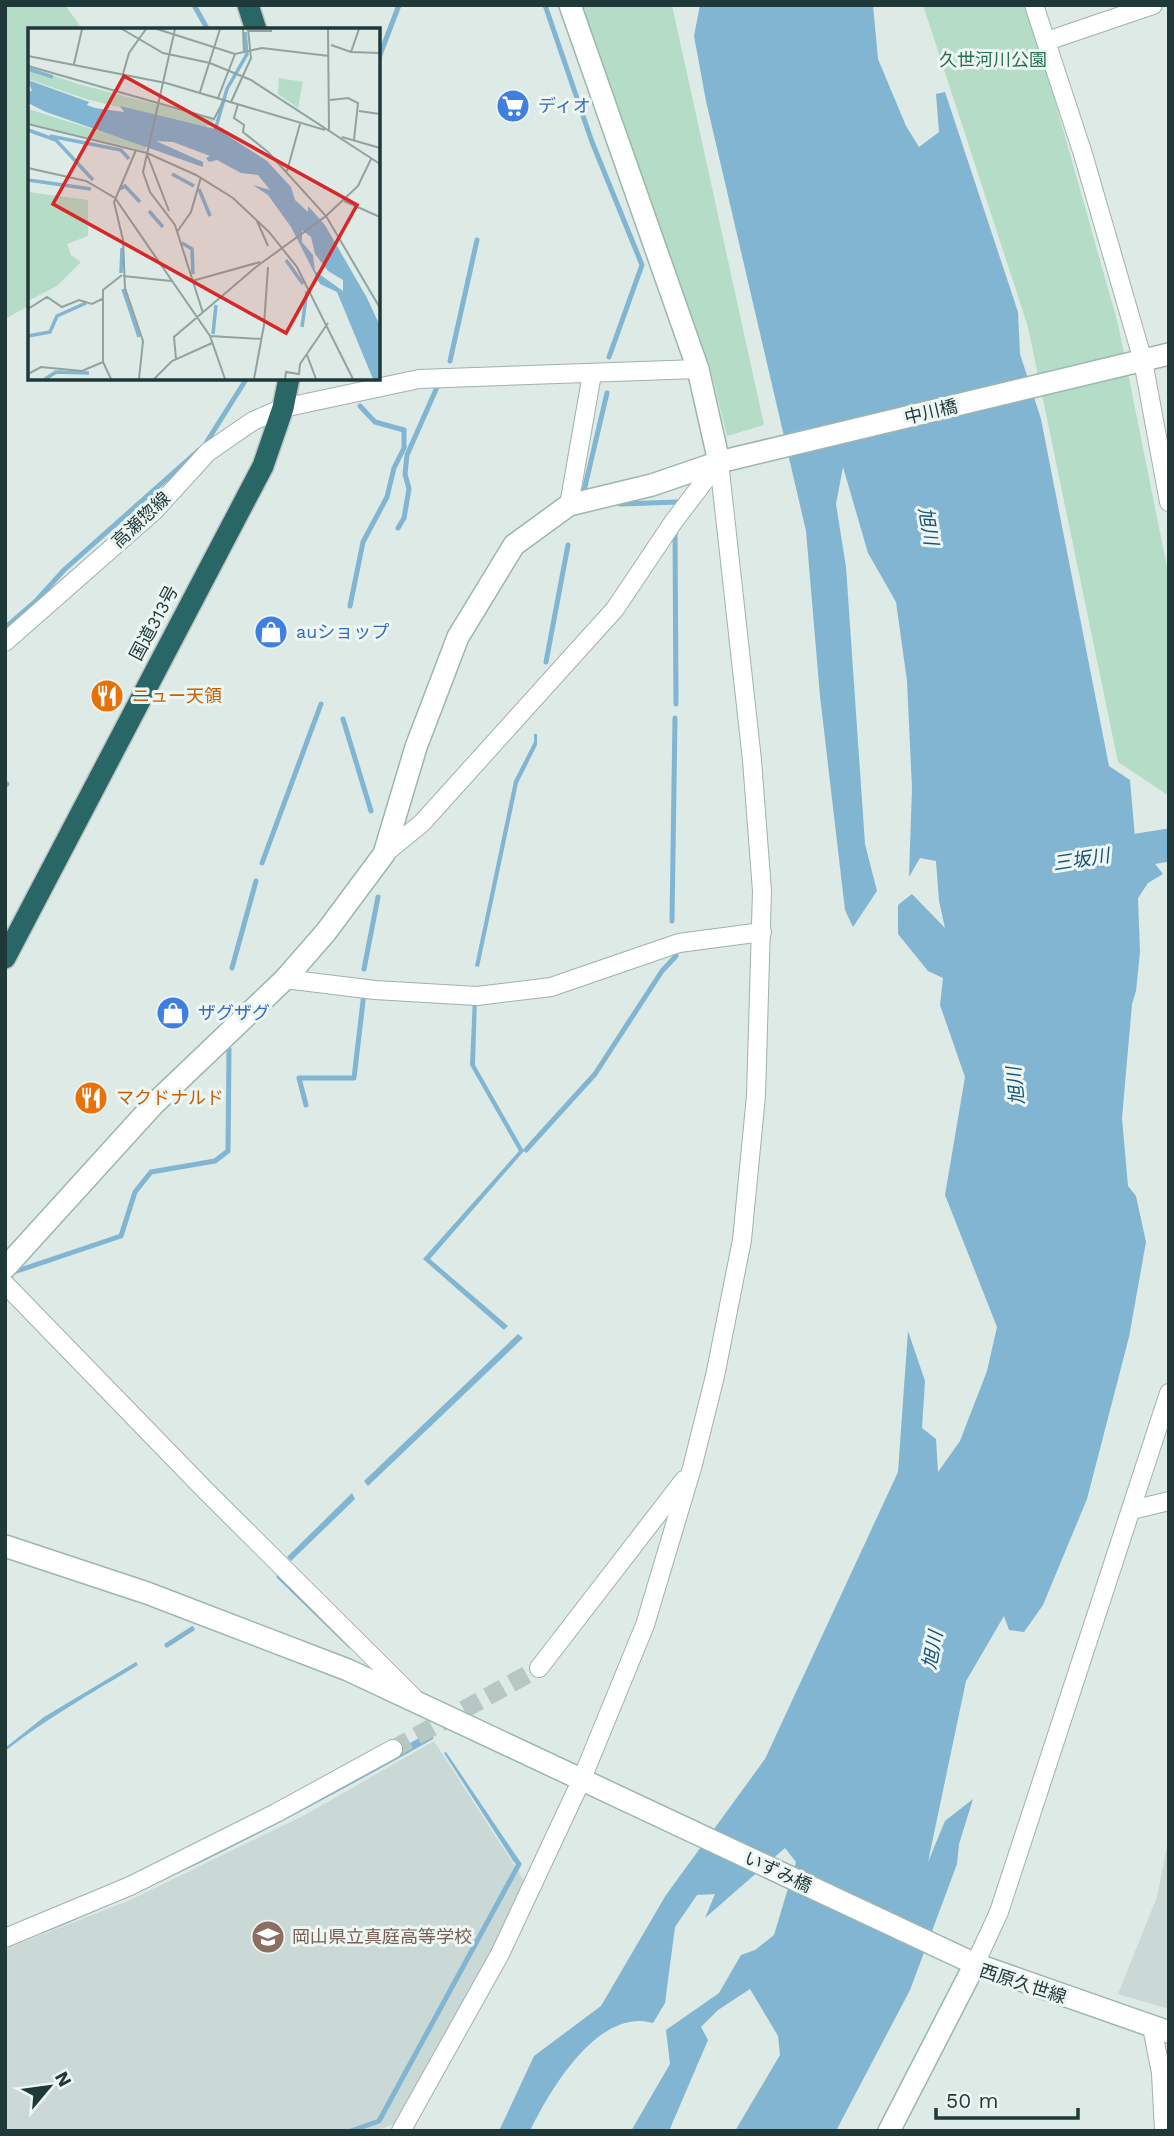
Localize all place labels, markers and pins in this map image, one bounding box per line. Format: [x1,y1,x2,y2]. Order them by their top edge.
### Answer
supermarket icon: ディオ [494,87,532,125]
place label: ディオ [538,95,591,116]
shop icon: auショップ [252,613,290,651]
place label: auショップ [296,621,389,642]
restaurant icon: ニュー天領 [88,677,126,715]
place label: ニュー天領 [132,685,222,706]
shop icon: ザグザグ [154,994,192,1032]
place label: ザグザグ [198,1002,270,1023]
restaurant icon: マクドナルド [72,1079,110,1117]
place label: マクドナルド [116,1087,224,1108]
school or university icon: 岡山県立真庭高等学校 [249,1918,287,1956]
place label: 岡山県立真庭高等学校 [292,1926,472,1947]

